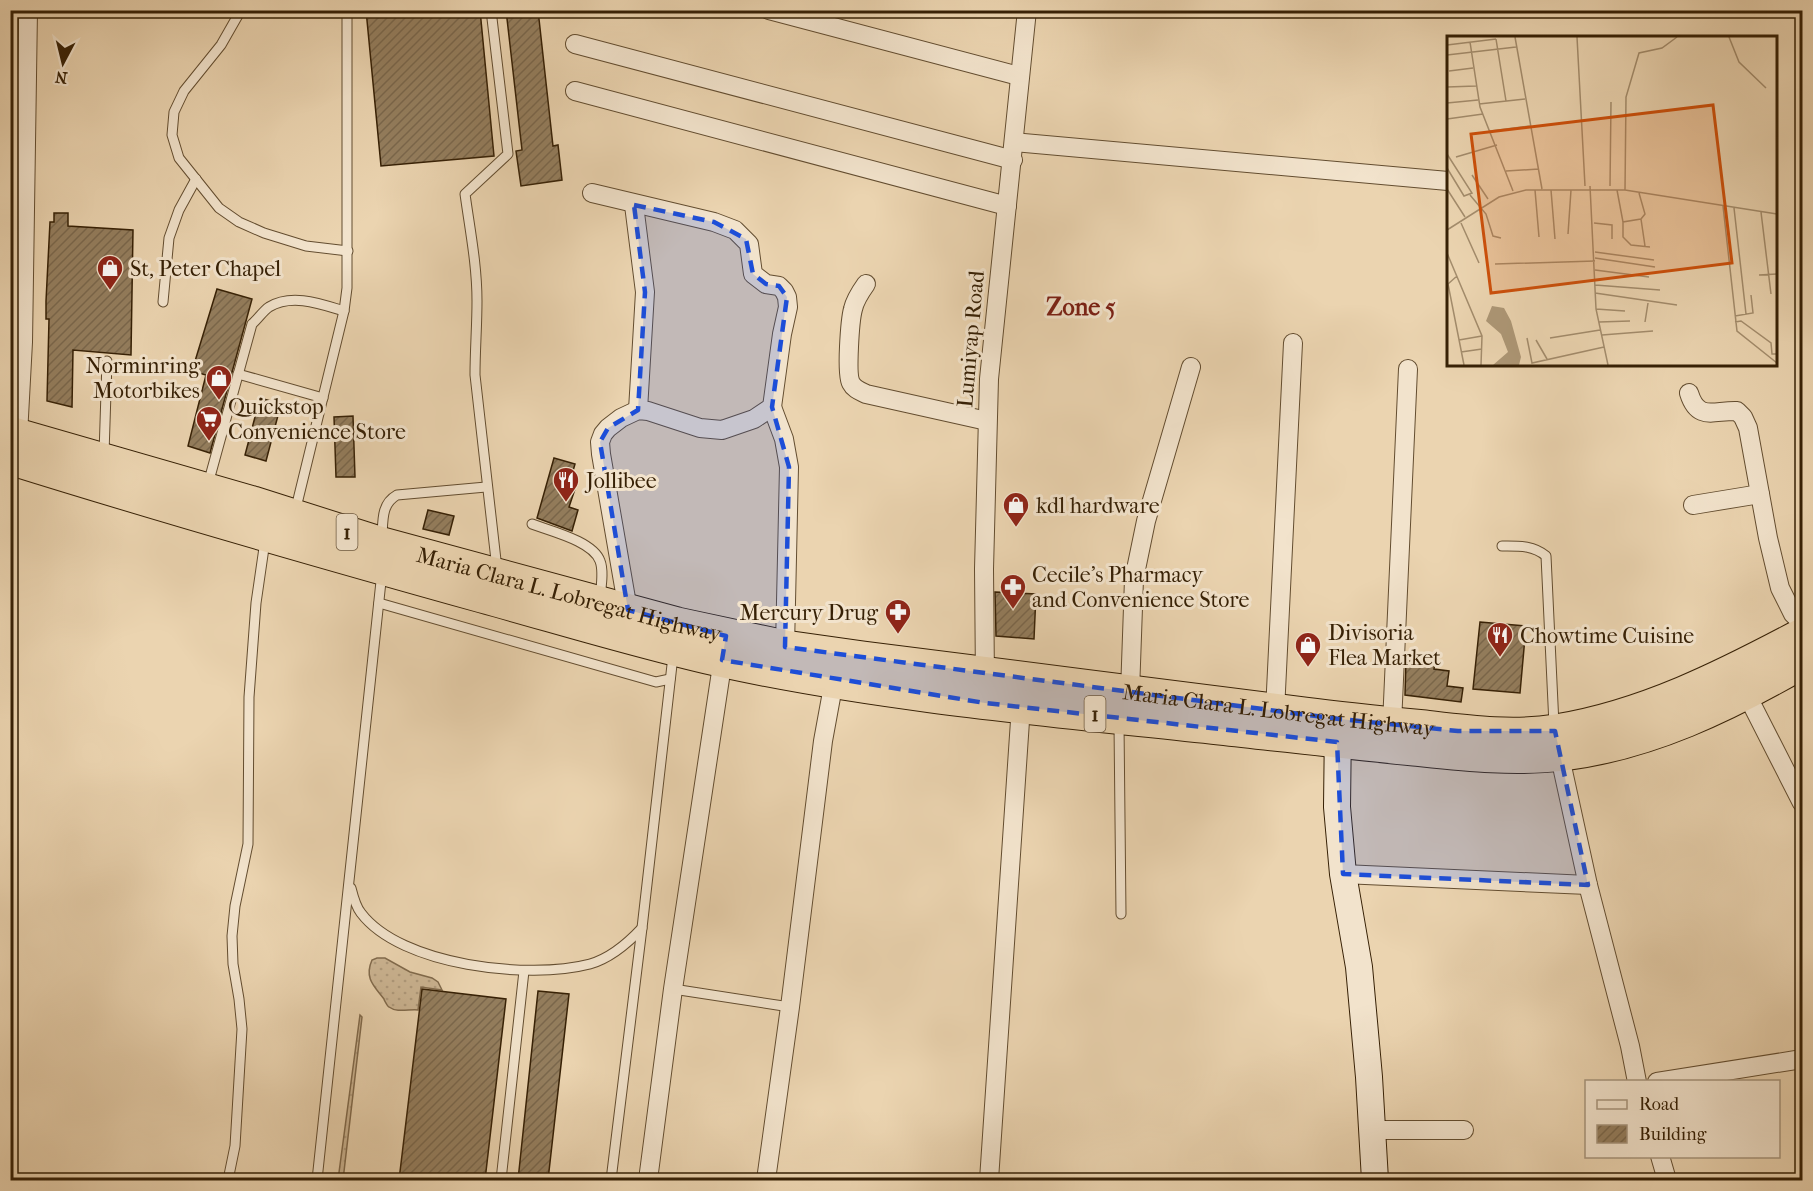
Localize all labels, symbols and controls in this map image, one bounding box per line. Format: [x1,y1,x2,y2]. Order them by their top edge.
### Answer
north arrow [33,33,93,93]
inset map [1447,36,1777,366]
text: N [53,67,68,88]
shop icon: St, Peter Chapel [95,253,125,291]
place label: St, Peter Chapel [130,256,281,282]
street label: Lumiyap Road [952,269,990,409]
district label: Zone 5 [1046,293,1116,321]
place label: Norminring Motorbikes [85,353,200,404]
shop icon: Norminring Motorbikes [204,363,234,401]
place label: Quickstop Convenience Store [228,394,406,445]
supermarket icon: Quickstop Convenience Store [194,404,224,442]
restaurant icon: Jollibee [551,465,581,503]
place label: Jollibee [584,468,657,494]
shop icon: kdl hardware [1001,490,1031,528]
place label: kdl hardware [1036,493,1160,519]
road number: 1 [336,514,358,550]
street label: Maria Clara L. Lobregat Highway [414,542,725,647]
place label: Cecile's Pharmacy and Convenience Store [1032,562,1250,613]
pharmacy icon: Cecile's Pharmacy and Convenience Store [998,572,1028,610]
pharmacy icon: Mercury Drug [883,597,913,635]
place label: Mercury Drug [740,600,878,626]
place label: Divisoria Flea Market [1328,620,1441,671]
restaurant icon: Chowtime Cuisine [1485,620,1515,658]
place label: Chowtime Cuisine [1520,623,1694,649]
shop icon: Divisoria Flea Market [1293,630,1323,668]
street label: Maria Clara L. Lobregat Highway [1121,679,1437,742]
road number: 1 [1084,696,1106,732]
legend [1585,1080,1780,1158]
text: Road [1639,1094,1679,1115]
text: Building [1639,1124,1707,1145]

